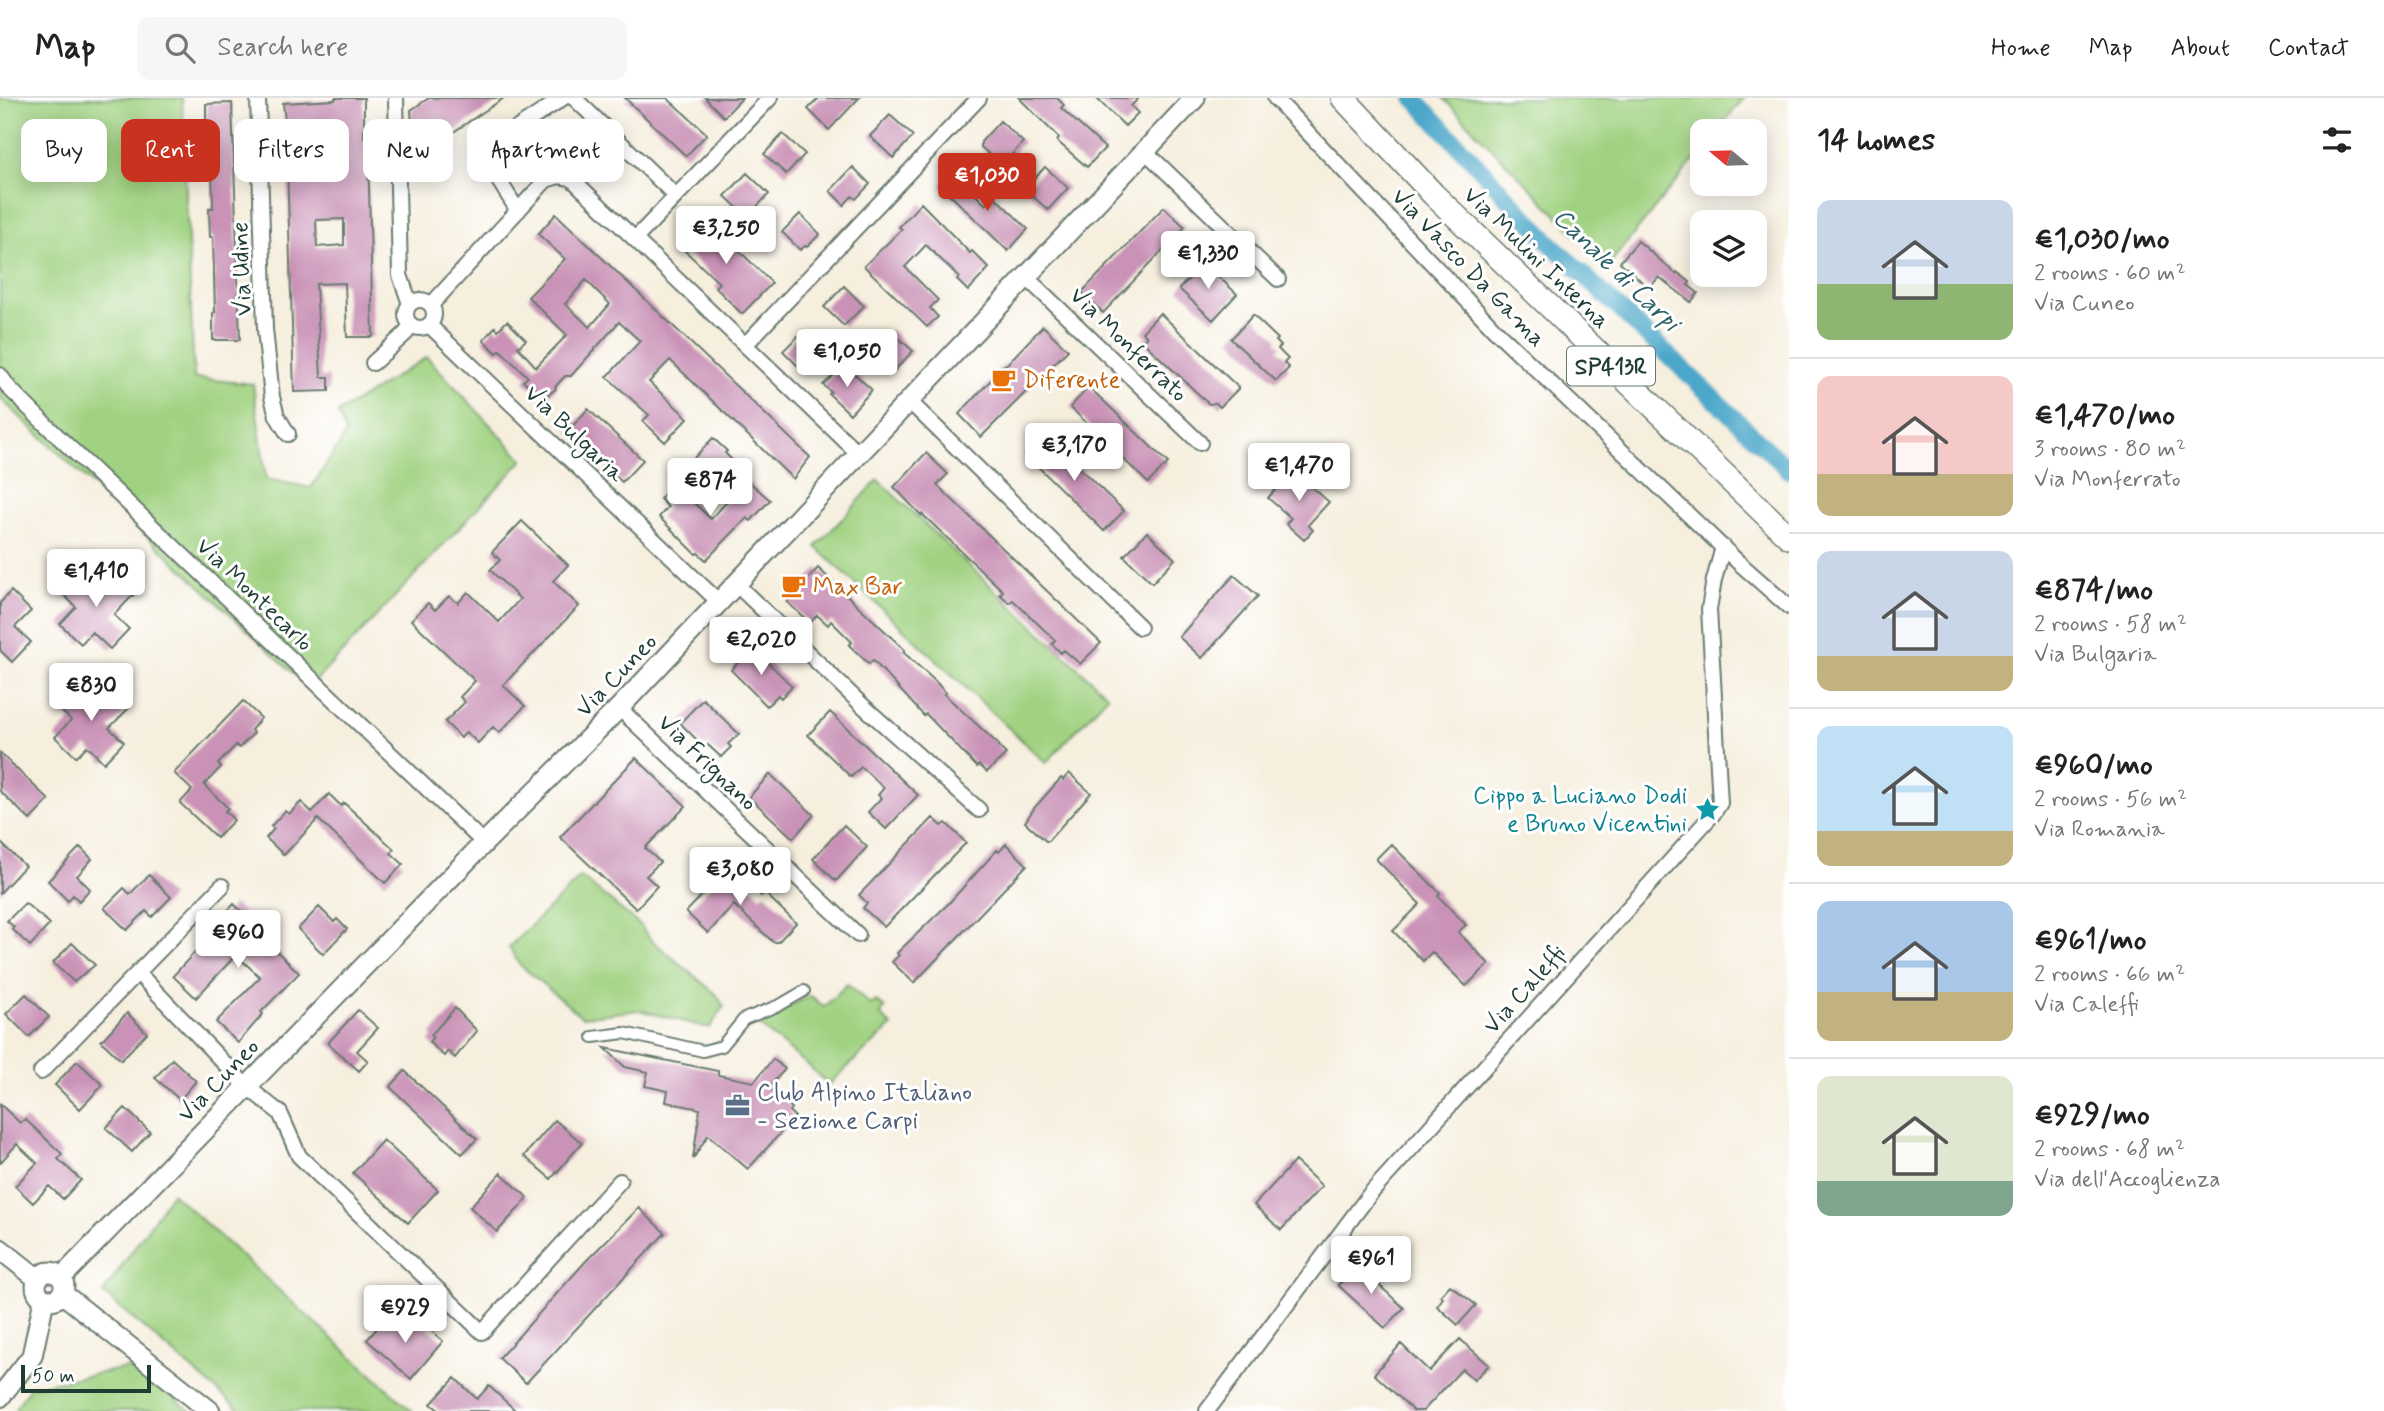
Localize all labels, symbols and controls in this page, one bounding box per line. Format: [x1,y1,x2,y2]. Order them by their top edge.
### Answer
search box [137,17,627,80]
text: Map [35,26,95,70]
icon: search [161,29,199,67]
text: Search here [217,31,348,65]
text: Home [1991,33,2051,64]
text: Map [2089,33,2133,64]
text: About [2171,33,2230,64]
text: Contact [2268,33,2349,64]
chip: Buy [21,119,107,182]
chip: Rent [121,119,220,182]
chip: Filters [234,119,349,182]
chip: New [363,119,453,182]
chip: Apartment [467,119,624,182]
north arrow [1690,119,1768,196]
map controls [1690,119,1767,287]
text: 14 homes [1817,121,1935,160]
icon: filters [2318,121,2356,159]
pin: €1,030 [930,153,1044,213]
text: €1,030 [954,161,1020,191]
street label: Via Mulini Interna [1456,180,1616,336]
street label: Via Vasco Da Gama [1384,182,1552,354]
water label: Canale di Carpi [1545,201,1689,342]
pin: €3,250 [669,206,783,266]
button: layers [1690,210,1767,287]
text: €3,250 [692,214,760,244]
text: €1,030/mo [2034,220,2170,259]
street label: Via Udine [225,221,260,317]
icon: home [1873,228,1957,312]
pin: €1,330 [1151,232,1265,291]
text: €1,330 [1177,239,1239,269]
text: 2 rooms · 60 m² [2034,259,2186,289]
street label: Via Monferrato [1062,281,1194,409]
text: Via Cuneo [2034,289,2135,319]
pin: €1,050 [790,330,904,389]
text: €1,050 [812,337,882,367]
road number: SP413R [1567,346,1655,386]
cafe icon: Diferente [989,365,1017,393]
place label: Diferente [1023,365,1120,396]
street label: Via Bulgaria [516,379,631,491]
text: €1,470/mo [2034,396,2175,435]
icon: home [1873,404,1957,488]
pin: €3,170 [1017,424,1131,483]
text: €3,170 [1041,431,1107,461]
text: 3 rooms · 80 m² [2034,435,2186,465]
pin: €1,470 [1242,444,1356,503]
text: €1,470 [1264,451,1334,481]
pin: €874 [669,458,751,518]
text: Via Monferrato [2034,465,2181,495]
text: €874 [683,466,737,496]
street label: Via Montecarlo [189,531,319,659]
pin: €1,410 [39,550,153,609]
text: €1,410 [63,557,129,587]
text: €874/mo [2034,571,2153,610]
cafe icon: Max Bar [779,572,807,600]
place label: Max Bar [813,572,903,603]
icon: home [1873,579,1957,663]
text: 2 rooms · 58 m² [2034,610,2187,640]
pin: €2,020 [704,618,818,677]
text: €2,020 [725,625,797,655]
street label: Via Cuneo [569,627,665,725]
text: Via Bulgaria [2034,640,2156,670]
pin: €830 [50,664,132,723]
text: €830 [65,671,117,701]
street label: Via Frignano [649,708,763,820]
text: €960/mo [2034,746,2153,785]
icon: home [1873,754,1957,838]
place label: Cippo a Luciano Dodi e Bruno Vicentini [1473,781,1687,840]
text: 2 rooms · 56 m² [2034,785,2187,815]
place icon: Cippo a Luciano Dodi e Bruno Vicentini [1693,795,1721,823]
text: Via Romania [2034,815,2165,845]
pin: €3,080 [683,848,797,907]
text: €3,080 [706,855,774,885]
pin: €960 [197,910,279,970]
text: €960 [212,918,264,948]
text: €961/mo [2034,921,2146,960]
icon: home [1873,929,1957,1013]
street label: Via Caleffi [1477,939,1573,1041]
text: 2 rooms · 66 m² [2034,960,2185,990]
text: Via Caleffi [2034,990,2139,1020]
street label: Via Cuneo [171,1032,267,1130]
place label: Club Alpino Italiano - Sezione Carpi [757,1078,972,1137]
office icon: Club Alpino Italiano - Sezione Carpi [723,1092,751,1120]
text: €929/mo [2034,1096,2150,1135]
icon: home [1873,1104,1957,1188]
text: 2 rooms · 68 m² [2034,1135,2185,1165]
text: Via dell'Accoglienza [2034,1165,2221,1195]
pin: €961 [1330,1236,1412,1296]
text: €961 [1347,1244,1395,1274]
pin: €929 [364,1286,446,1345]
text: €929 [380,1293,430,1323]
scale bar [21,1362,150,1394]
text: 50 m [32,1364,75,1389]

